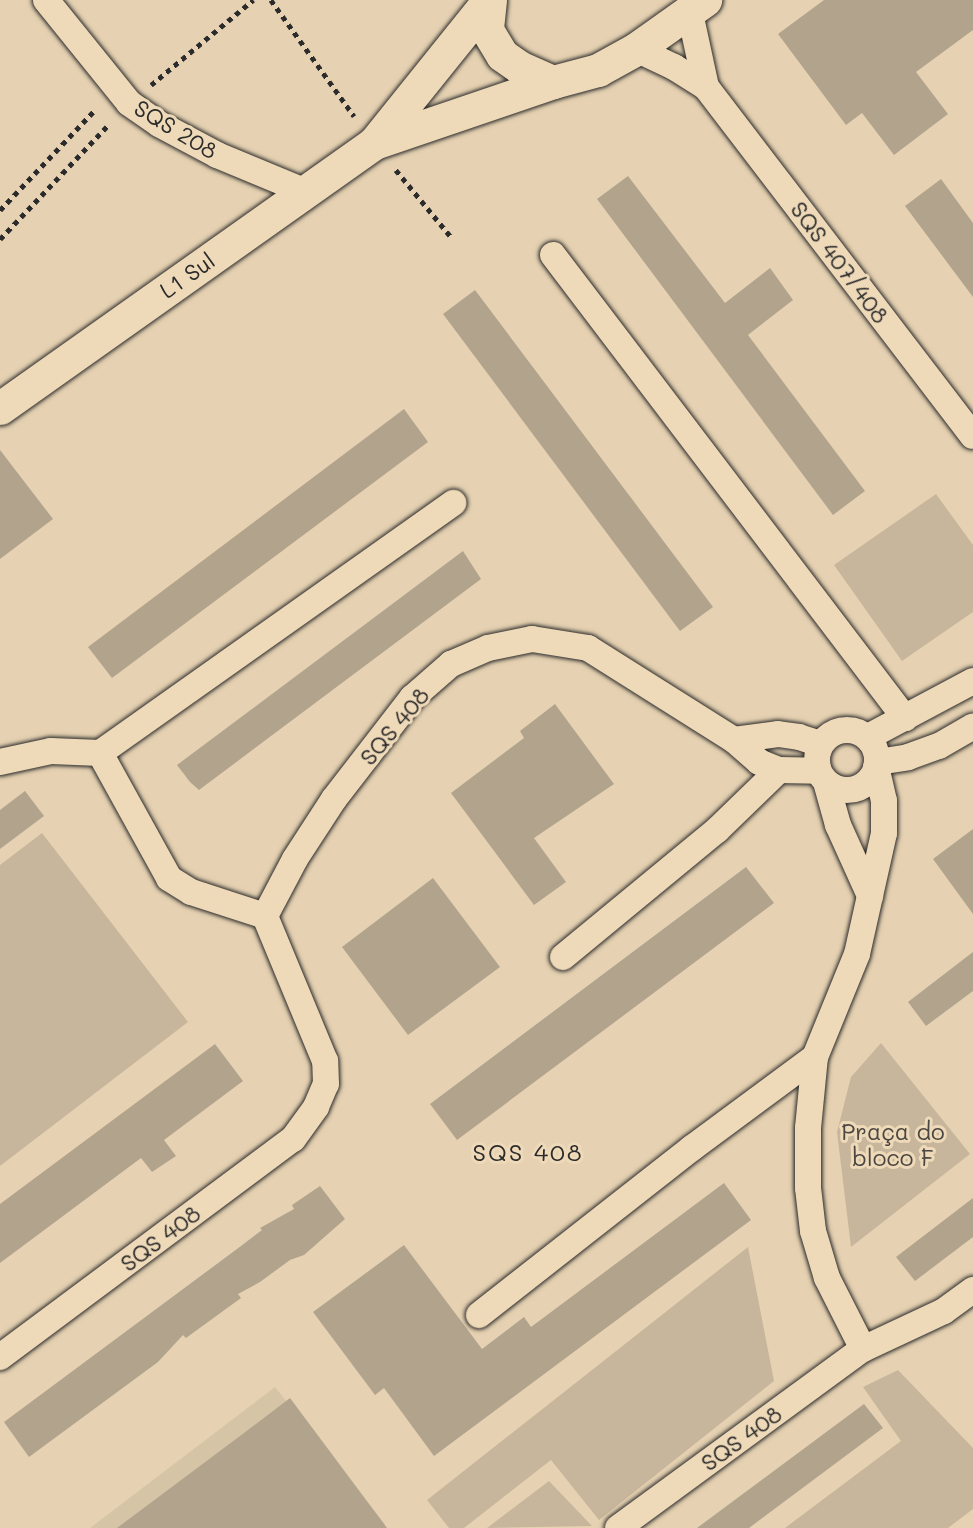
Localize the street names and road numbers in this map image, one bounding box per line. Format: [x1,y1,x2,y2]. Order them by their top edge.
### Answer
street label: SQS 208 [129,93,223,165]
street label: SQS 407/408 [785,196,895,328]
street label: L1 Sul [154,246,220,304]
street label: SQS 408 [354,682,434,770]
street label: SQS 408 [115,1199,205,1277]
street label: SQS 408 [695,1400,787,1476]

